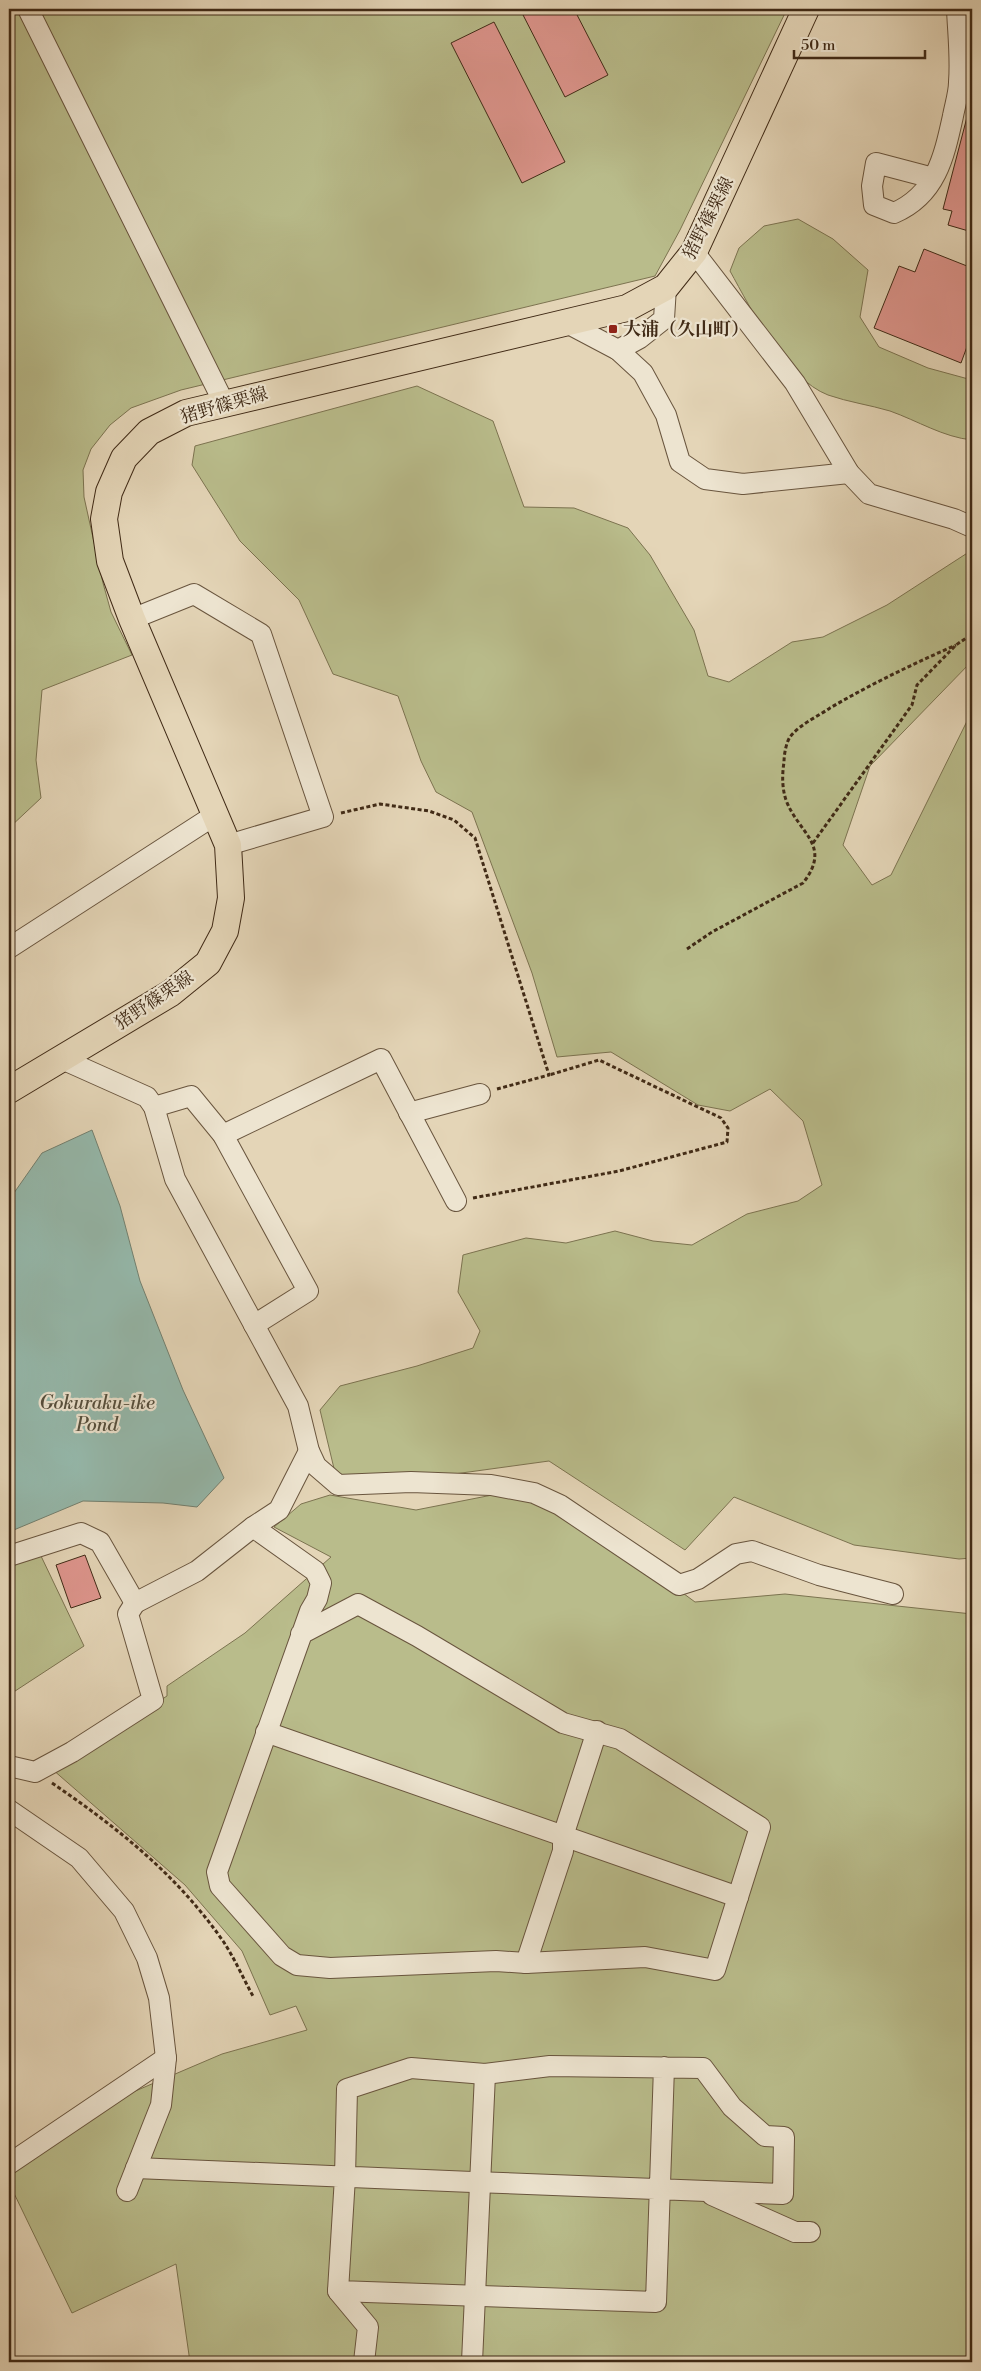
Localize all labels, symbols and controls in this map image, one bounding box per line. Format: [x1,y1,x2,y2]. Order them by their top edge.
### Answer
scale bar [794,28,925,60]
text: 50 m [801,36,835,55]
street label: 猪野篠栗線 [678,173,739,264]
place label: 大浦（久山町） [623,318,749,341]
marker: 大浦（久山町） [607,323,619,335]
street label: 猪野篠栗線 [178,382,271,429]
street label: 猪野篠栗線 [111,966,198,1035]
water label: Gokuraku-ike Pond [39,1391,155,1437]

